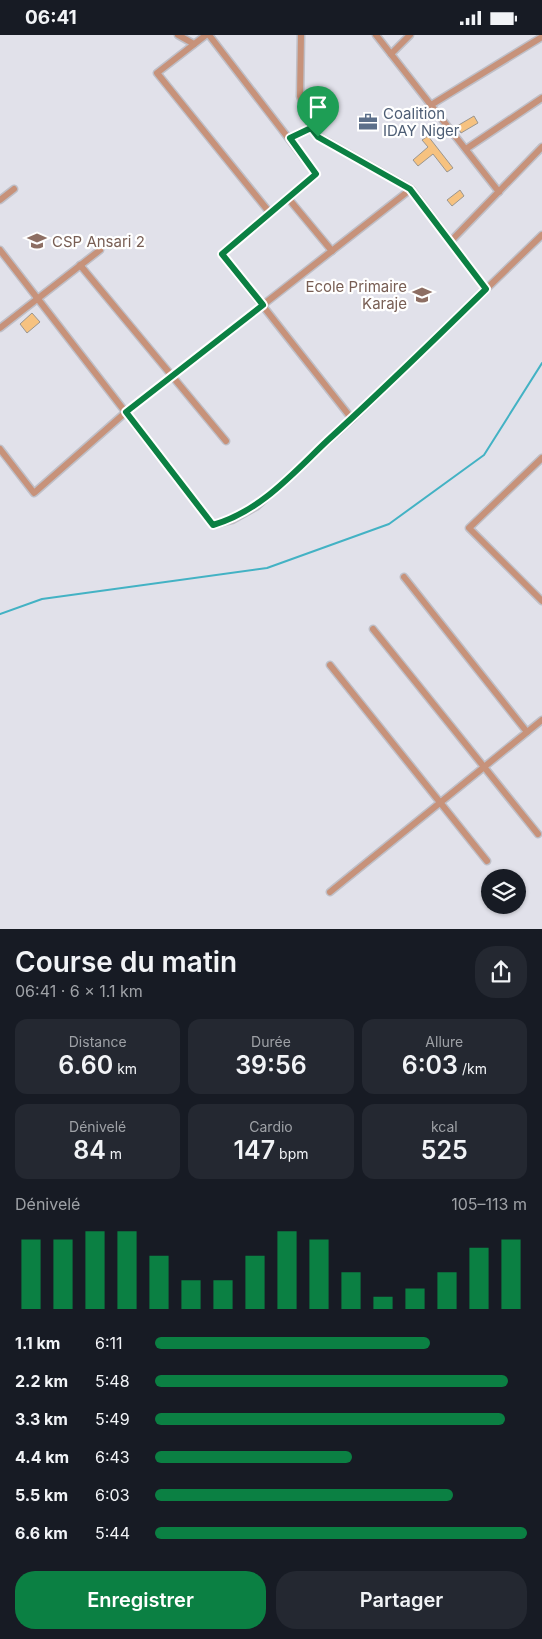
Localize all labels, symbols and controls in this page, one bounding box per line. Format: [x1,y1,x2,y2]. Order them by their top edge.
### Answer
text: 06:41 [25,6,77,29]
pin [297,86,339,137]
icon: arrive [304,93,332,121]
place label: Coalition IDAY Niger [383,104,460,140]
office icon: Coalition IDAY Niger [357,111,379,133]
school or university icon: CSP Ansari 2 [26,230,48,252]
place label: CSP Ansari 2 [52,232,145,251]
place label: Ecole Primaire Karaje [305,277,407,313]
school or university icon: Ecole Primaire Karaje [411,284,433,306]
map controls [481,869,526,914]
button: layers [481,869,526,914]
text: Course du matin [15,945,237,979]
button: share [475,946,527,998]
text: 06:41 · 6 × 1.1 km [15,981,143,1001]
text: Distance [69,1033,127,1050]
text: Durée [251,1033,291,1050]
text: Allure [425,1033,463,1050]
text: 6.60 [58,1050,113,1080]
text: 39:56 [235,1050,307,1080]
text: 6:03 [402,1050,458,1080]
text: km [113,1060,137,1077]
text: /km [458,1060,487,1077]
text: Dénivelé [69,1118,126,1135]
text: Cardio [249,1118,293,1135]
text: kcal [431,1118,458,1135]
text: 84 [73,1135,106,1165]
text: 147 [233,1135,275,1165]
text: 525 [421,1135,468,1165]
text: m [106,1145,122,1162]
text: bpm [275,1145,308,1162]
text: Dénivelé [15,1194,80,1214]
text: 105–113 m [451,1194,527,1214]
text: 1.1 km [15,1333,60,1353]
text: 6:11 [95,1333,123,1353]
text: 2.2 km [15,1371,68,1391]
text: 5:48 [95,1371,130,1391]
text: 3.3 km [15,1409,68,1429]
text: 5:49 [95,1409,130,1429]
text: 4.4 km [15,1447,69,1467]
text: 6:43 [95,1447,130,1467]
text: 5.5 km [15,1485,68,1505]
text: 6:03 [95,1485,130,1505]
text: 6.6 km [15,1523,68,1543]
text: 5:44 [95,1523,130,1543]
button: Enregistrer [15,1571,266,1629]
button: Partager [276,1571,527,1629]

